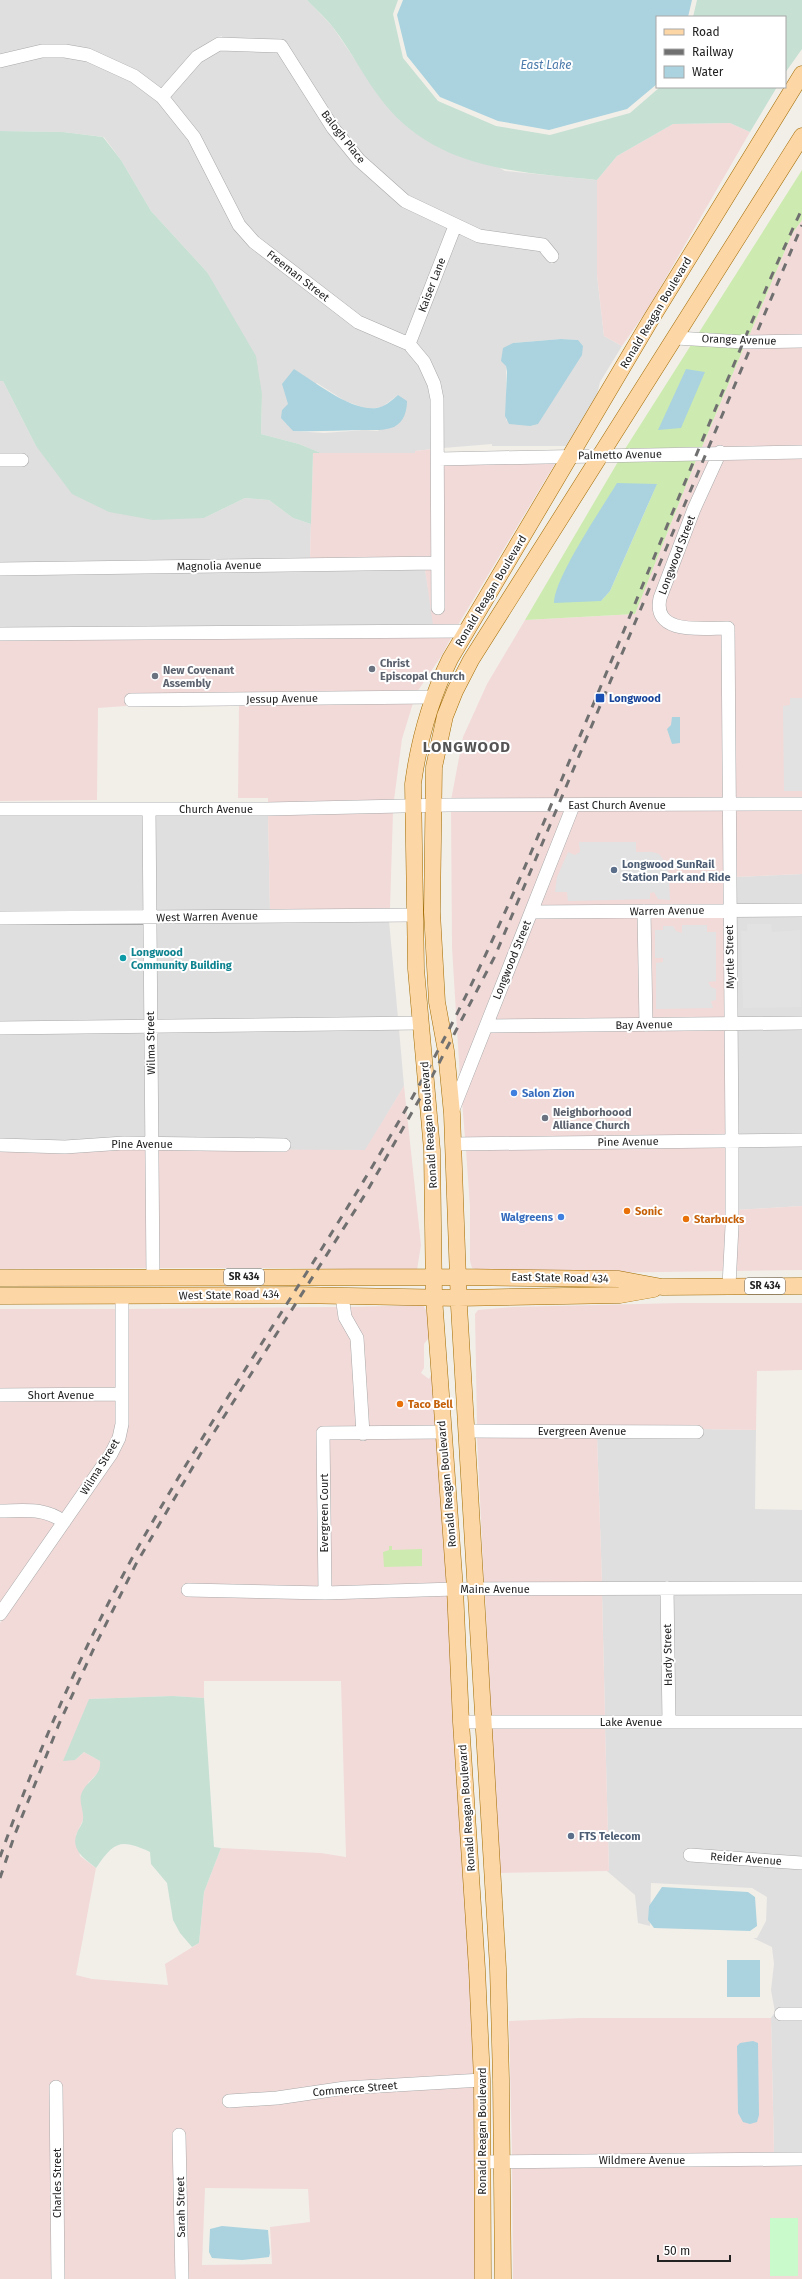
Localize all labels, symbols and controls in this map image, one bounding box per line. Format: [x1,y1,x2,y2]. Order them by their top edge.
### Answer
legend [656,16,786,88]
text: Road [692,25,720,39]
text: Railway [692,45,733,59]
water label: East Lake [520,58,572,72]
text: Water [692,65,724,79]
street label: Balogh Place [318,108,368,166]
street label: Freeman Street [264,248,332,304]
street label: Ronald Reagan Boulevard [618,255,694,371]
street label: Kaiser Lane [416,256,448,314]
street label: Orange Avenue [701,332,777,348]
street label: Palmetto Avenue [578,448,662,462]
street label: Longwood Street [656,514,698,596]
street label: Ronald Reagan Boulevard [453,533,529,649]
street label: Magnolia Avenue [177,559,261,573]
place label: Christ Episcopal Church [380,657,465,683]
place label: New Covenant Assembly [162,664,235,690]
marker: Christ Episcopal Church [367,664,377,674]
marker: New Covenant Assembly [150,671,160,681]
street label: Jessup Avenue [246,692,318,706]
marker: Longwood [594,692,606,704]
place label: Longwood [609,692,661,705]
district label: LONGWOOD [423,738,511,756]
street label: East Church Avenue [568,799,666,812]
street label: Church Avenue [179,803,253,816]
place label: Longwood SunRail Station Park and Ride [622,858,730,884]
marker: Longwood SunRail Station Park and Ride [609,865,619,875]
street label: Warren Avenue [630,904,704,918]
street label: West Warren Avenue [156,910,258,924]
street label: Longwood Street [490,919,534,1001]
street label: Myrtle Street [723,925,737,989]
place label: Longwood Community Building [131,946,233,972]
marker: Longwood Community Building [118,953,128,963]
street label: Wilma Street [144,1011,158,1075]
street label: Bay Avenue [615,1018,673,1032]
street label: Ronald Reagan Boulevard [418,1061,440,1189]
place label: Salon Zion [522,1087,575,1100]
marker: Salon Zion [509,1088,519,1098]
place label: Neighborhoood Alliance Church [552,1106,632,1132]
marker: Neighborhoood Alliance Church [540,1113,550,1123]
street label: Pine Avenue [597,1135,659,1149]
street label: Pine Avenue [111,1138,173,1151]
place label: Sonic [635,1205,663,1218]
marker: Sonic [622,1206,632,1216]
place label: Walgreens [501,1211,554,1224]
marker: Walgreens [556,1212,566,1222]
place label: Starbucks [694,1213,745,1226]
marker: Starbucks [681,1214,691,1224]
road number: SR 434 [224,1269,264,1285]
street label: East State Road 434 [511,1271,609,1285]
road number: SR 434 [745,1278,785,1294]
street label: West State Road 434 [178,1288,280,1302]
street label: Short Avenue [28,1389,94,1402]
place label: Taco Bell [408,1398,454,1411]
marker: Taco Bell [395,1399,405,1409]
street label: Ronald Reagan Boulevard [435,1420,459,1548]
street label: Evergreen Avenue [538,1425,626,1438]
street label: Wilma Street [78,1437,122,1497]
street label: Evergreen Court [318,1473,331,1553]
street label: Maine Avenue [460,1583,530,1596]
street label: Hardy Street [661,1624,675,1686]
street label: Lake Avenue [600,1716,662,1729]
street label: Ronald Reagan Boulevard [456,1744,478,1872]
place label: FTS Telecom [579,1830,640,1843]
marker: FTS Telecom [566,1831,576,1841]
street label: Reider Avenue [710,1850,782,1868]
street label: Ronald Reagan Boulevard [476,2067,489,2195]
street label: Commerce Street [312,2079,398,2099]
street label: Charles Street [51,2148,64,2218]
street label: Wildmere Avenue [599,2154,685,2167]
street label: Sarah Street [174,2176,188,2238]
scale bar [658,2237,730,2263]
text: 50 m [664,2244,690,2258]

